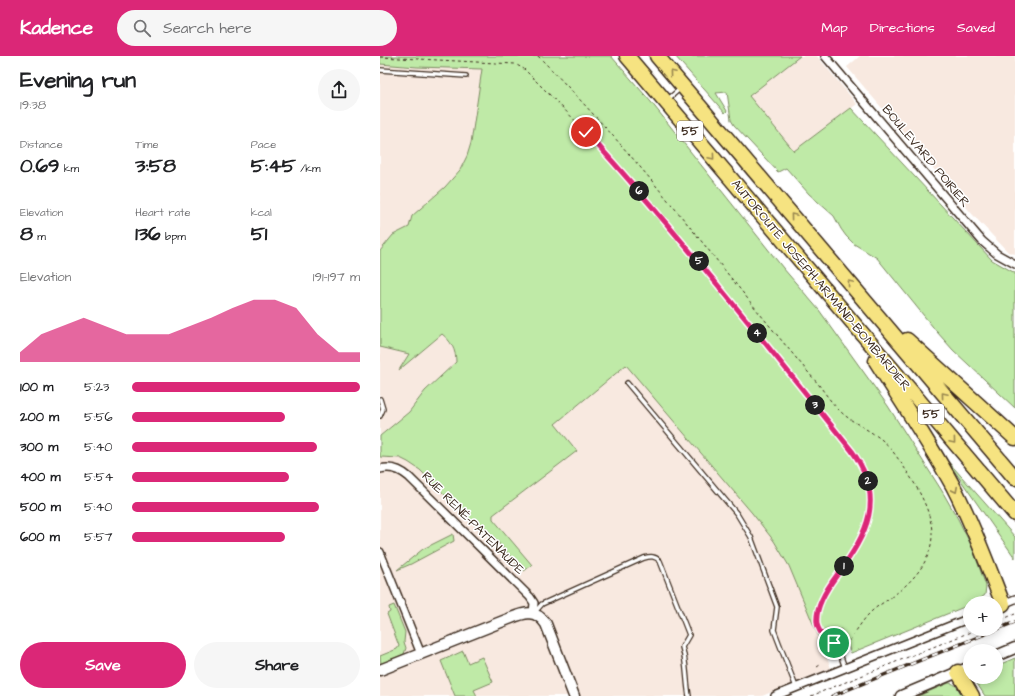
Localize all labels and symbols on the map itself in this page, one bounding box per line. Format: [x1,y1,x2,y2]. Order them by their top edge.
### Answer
one-way arrow [670,71,677,78]
street label: BOULEVARD POIRIER [878,101,974,211]
pin [569,115,603,149]
road number: 55 [677,121,703,141]
one-way arrow [708,152,715,159]
street label: AUTOROUTE JOSEPH-ARMAND-BOMBARDIER [727,176,915,394]
pin: 6 [629,181,649,201]
one-way arrow [790,213,797,220]
pin: 5 [689,251,709,271]
one-way arrow [848,281,855,288]
pin: 4 [747,323,767,343]
one-way arrow [942,392,949,399]
pin: 3 [805,395,825,415]
road number: 55 [918,404,944,424]
one-way arrow [949,436,956,443]
street label: RUE RENÉ-PATENAUDE [418,468,529,579]
pin: 2 [858,471,878,491]
one-way arrow [950,486,958,493]
pin: 1 [834,556,854,576]
pin [817,626,851,660]

